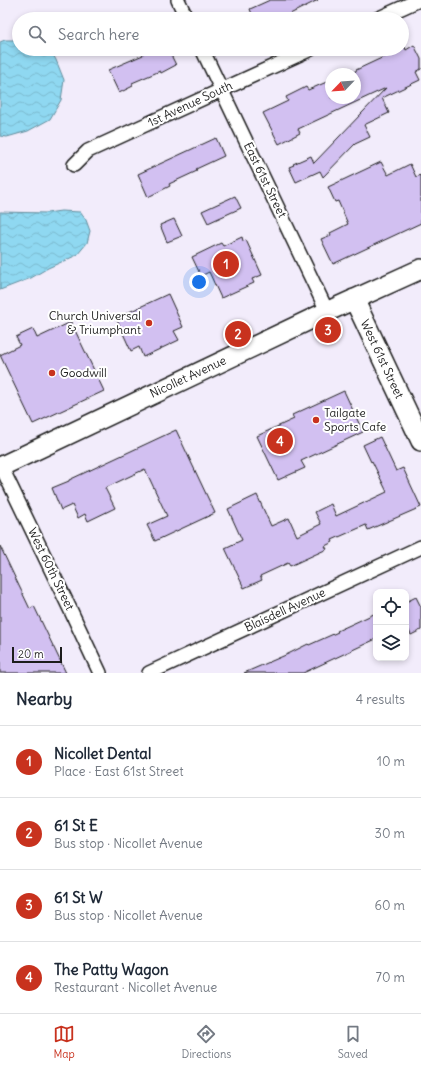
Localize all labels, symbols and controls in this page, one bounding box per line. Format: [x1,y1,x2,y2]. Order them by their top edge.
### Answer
search box [12,12,409,56]
icon: search [26,23,48,45]
text: Search here [58,25,139,44]
north arrow [325,68,361,104]
street label: 1st Avenue South [145,77,235,130]
street label: East 61st Street [241,140,290,220]
pin: 1 [213,249,239,279]
your location [189,272,209,292]
place label: Church Universal & Triumphant [49,308,141,337]
pin: 3 [315,315,341,345]
street label: West 61st Street [358,317,407,401]
marker: Church Universal & Triumphant [144,318,154,328]
pin: 2 [225,319,251,349]
street label: Nicollet Avenue [147,352,228,401]
place label: Goodwill [60,365,107,380]
marker: Goodwill [47,368,57,378]
place label: Tailgate Sports Cafe [324,405,386,434]
marker: Tailgate Sports Cafe [311,415,321,425]
pin: 4 [267,426,293,456]
street label: West 60th Street [25,525,78,613]
street label: Blaisdell Avenue [242,584,328,635]
map controls [373,589,409,661]
button: locate [373,589,409,625]
button: layers [373,625,409,661]
scale bar [12,645,62,664]
text: 20 m [18,647,44,661]
text: Nearby [16,688,72,710]
text: 4 results [356,691,405,708]
text: Nicollet Dental [54,744,151,763]
text: 1 [26,753,32,770]
text: 10 m [377,753,405,770]
text: Place · East 61st Street [54,763,184,780]
text: 61 St E [54,816,98,835]
text: 2 [25,825,33,842]
text: 30 m [375,825,405,842]
text: Bus stop · Nicollet Avenue [54,835,203,852]
text: 61 St W [54,888,103,907]
text: 3 [25,897,33,914]
text: 60 m [374,897,405,914]
text: Bus stop · Nicollet Avenue [54,907,203,924]
text: The Patty Wagon [54,960,169,979]
text: 4 [25,969,33,986]
text: 70 m [376,969,405,986]
text: Restaurant · Nicollet Avenue [54,979,217,996]
tab: Map [53,1023,75,1061]
tab: Directions [182,1023,231,1061]
tab: Saved [338,1023,368,1061]

